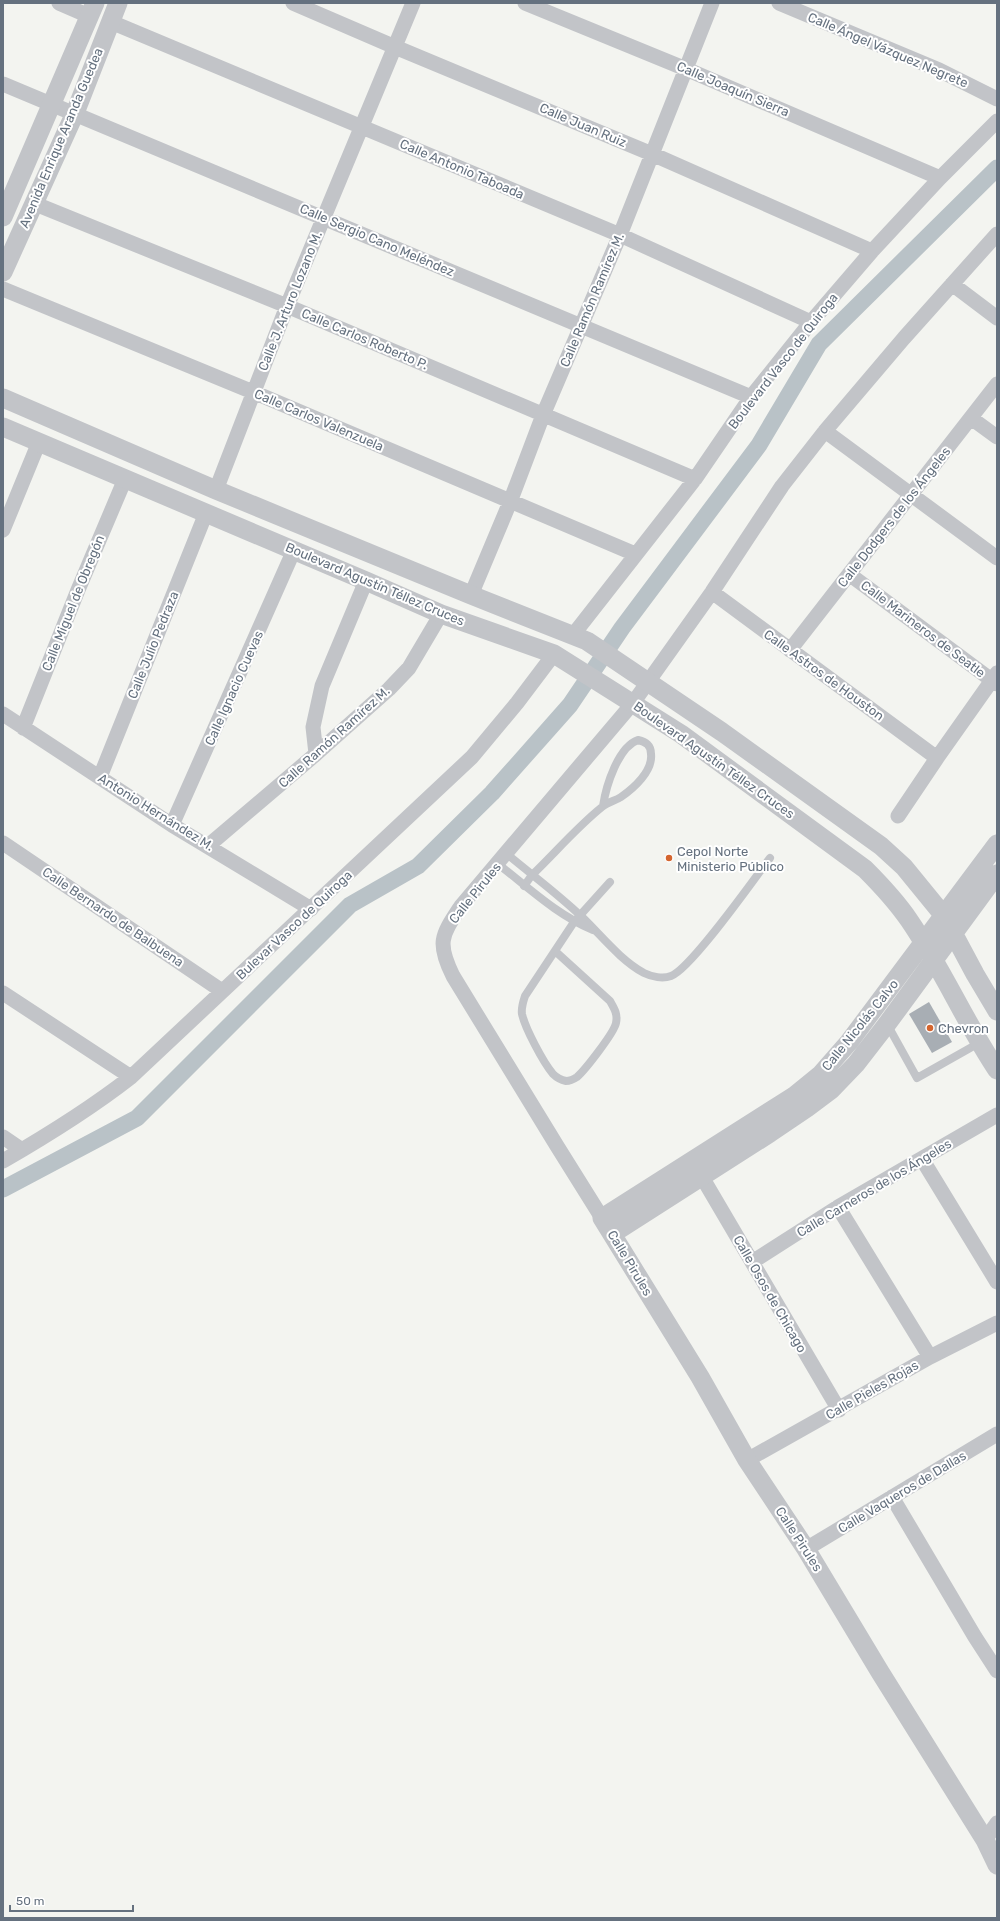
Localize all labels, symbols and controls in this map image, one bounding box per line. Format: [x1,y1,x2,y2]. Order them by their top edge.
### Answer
street label: Calle Ángel Vázquez Negrete [805,9,970,92]
street label: Avenida Enrique Aranda Guedea [16,46,106,230]
street label: Calle Joaquín Sierra [674,59,792,119]
street label: Calle Juan Ruiz [537,100,629,150]
street label: Calle Antonio Taboada [398,136,526,202]
street label: Calle Sergio Cano Meléndez [297,201,457,280]
street label: Calle J. Arturo Lozano M. [255,229,325,373]
street label: Calle Ramón Ramírez M. [557,231,627,369]
street label: Boulevard Vasco de Quiroga [725,290,841,433]
street label: Calle Carlos Roberto P. [299,306,431,372]
street label: Calle Carlos Valenzuela [252,386,386,454]
street label: Calle Dodgers de los Ángeles [835,444,954,591]
street label: Calle Miguel de Obregón [39,533,108,674]
street label: Boulevard Agustín Téllez Cruces [283,539,467,630]
street label: Calle Marineros de Seatle [858,577,988,681]
street label: Calle Julio Pedraza [125,589,181,701]
street label: Calle Astros de Houston [761,626,887,724]
street label: Calle Ignacio Cuevas [202,628,267,748]
street label: Calle Ramón Ramírez M. [275,683,393,791]
street label: Boulevard Agustín Téllez Cruces [630,699,798,823]
street label: Antonio Hernández M. [95,770,217,854]
place label: Cepol Norte Ministerio Público [677,844,784,874]
marker: Cepol Norte Ministerio Público [664,853,674,863]
street label: Calle Pirules [446,859,504,926]
street label: Calle Bernardo de Balbuena [40,864,186,970]
street label: Bulevar Vasco de Quiroga [233,867,356,983]
street label: Calle Nicolás Calvo [819,976,901,1074]
place label: Chevron [938,1021,989,1036]
marker: Chevron [925,1023,935,1033]
street label: Calle Carneros de los Ángeles [794,1136,955,1241]
street label: Calle Pirules [605,1227,656,1299]
street label: Calle Osos de Chicago [729,1233,810,1356]
street label: Calle Pieles Rojas [823,1357,921,1423]
street label: Calle Vaqueros de Dallas [835,1448,969,1536]
street label: Calle Pirules [773,1504,826,1574]
scale bar [10,1887,133,1913]
text: 50 m [16,1894,44,1908]

